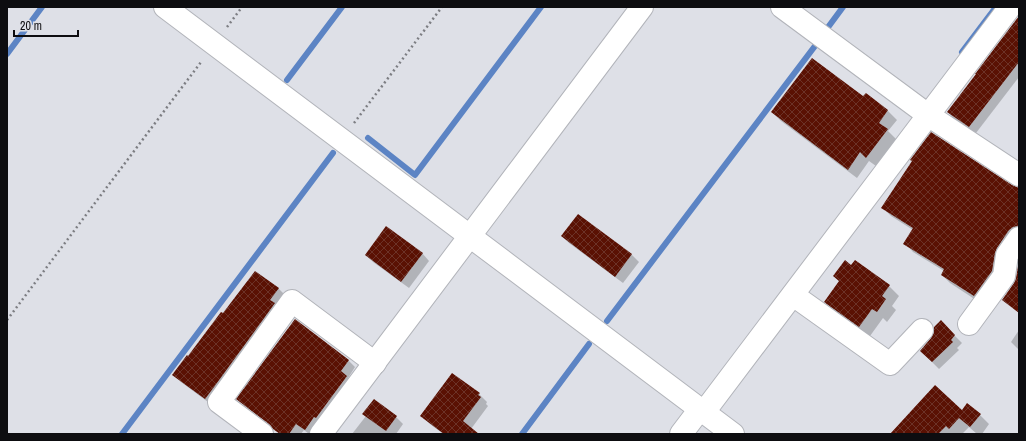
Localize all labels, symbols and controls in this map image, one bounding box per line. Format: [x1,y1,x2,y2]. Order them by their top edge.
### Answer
scale bar [14,12,78,38]
text: 20 m [20,18,42,34]

